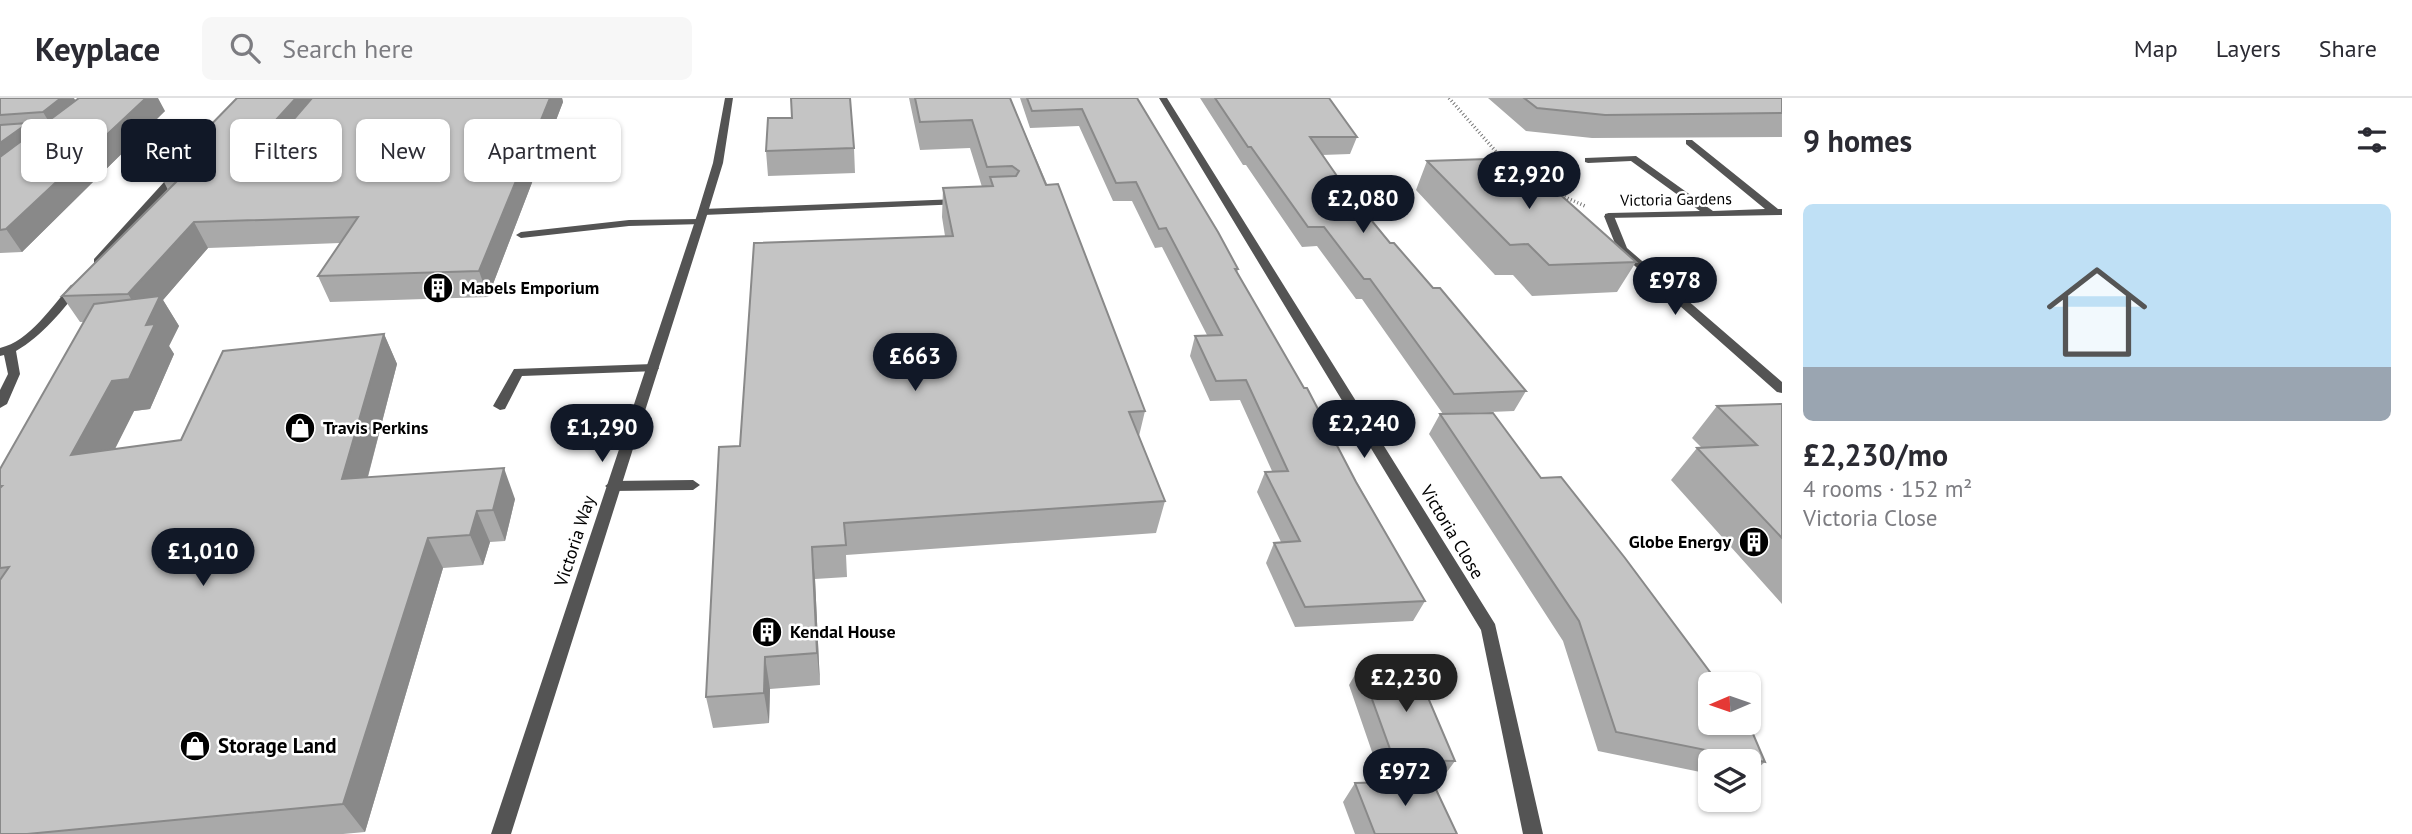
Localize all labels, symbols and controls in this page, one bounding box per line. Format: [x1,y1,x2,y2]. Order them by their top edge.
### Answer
search box [202,17,692,80]
text: Keyplace [35,27,160,70]
icon: search [226,29,264,67]
text: Search here [282,32,413,65]
text: Map [2134,33,2178,64]
text: Layers [2216,33,2281,64]
text: Share [2319,33,2377,64]
chip: Buy [21,119,107,182]
chip: Rent [121,119,216,182]
chip: Filters [230,119,342,182]
chip: New [356,119,450,182]
chip: Apartment [464,119,621,182]
text: 9 homes [1803,121,1912,160]
icon: filters [2353,121,2391,159]
pin: £2,920 [1472,152,1586,211]
text: £2,920 [1493,159,1565,188]
pin: £2,080 [1306,176,1420,235]
text: £2,080 [1327,183,1399,212]
street label: Victoria Gardens [1619,188,1732,210]
icon: home [2034,249,2160,375]
pin: £978 [1634,258,1716,317]
text: £978 [1649,265,1701,294]
building icon: Mabels Emporium [421,271,455,305]
place label: Mabels Emporium [461,276,599,299]
pin: £663 [874,334,956,393]
text: £663 [889,341,941,370]
pin: £2,240 [1307,400,1421,460]
pin: £1,290 [545,404,659,464]
text: £2,240 [1328,408,1400,437]
shop icon: Travis Perkins [283,411,317,445]
text: £1,290 [566,412,638,441]
place label: Travis Perkins [323,416,429,439]
text: £2,230/mo [1803,435,1948,474]
text: 4 rooms · 152 m² [1803,474,1972,503]
street label: Victoria Close [1415,480,1489,583]
street label: Victoria Way [549,492,600,590]
text: Victoria Close [1803,503,1938,532]
building icon: Globe Energy [1737,525,1771,559]
pin: £1,010 [146,528,260,588]
place label: Globe Energy [1629,530,1731,553]
text: £1,010 [167,536,239,565]
building icon: Kendal House [750,615,784,649]
place label: Kendal House [790,620,896,643]
pin: £2,230 [1349,654,1463,714]
text: £2,230 [1370,662,1442,691]
north arrow [1698,672,1760,735]
map controls [1698,672,1761,812]
shop icon: Storage Land [178,729,212,763]
place label: Storage Land [218,732,337,759]
pin: £972 [1364,748,1446,808]
button: layers [1698,749,1761,812]
text: £972 [1379,756,1431,785]

